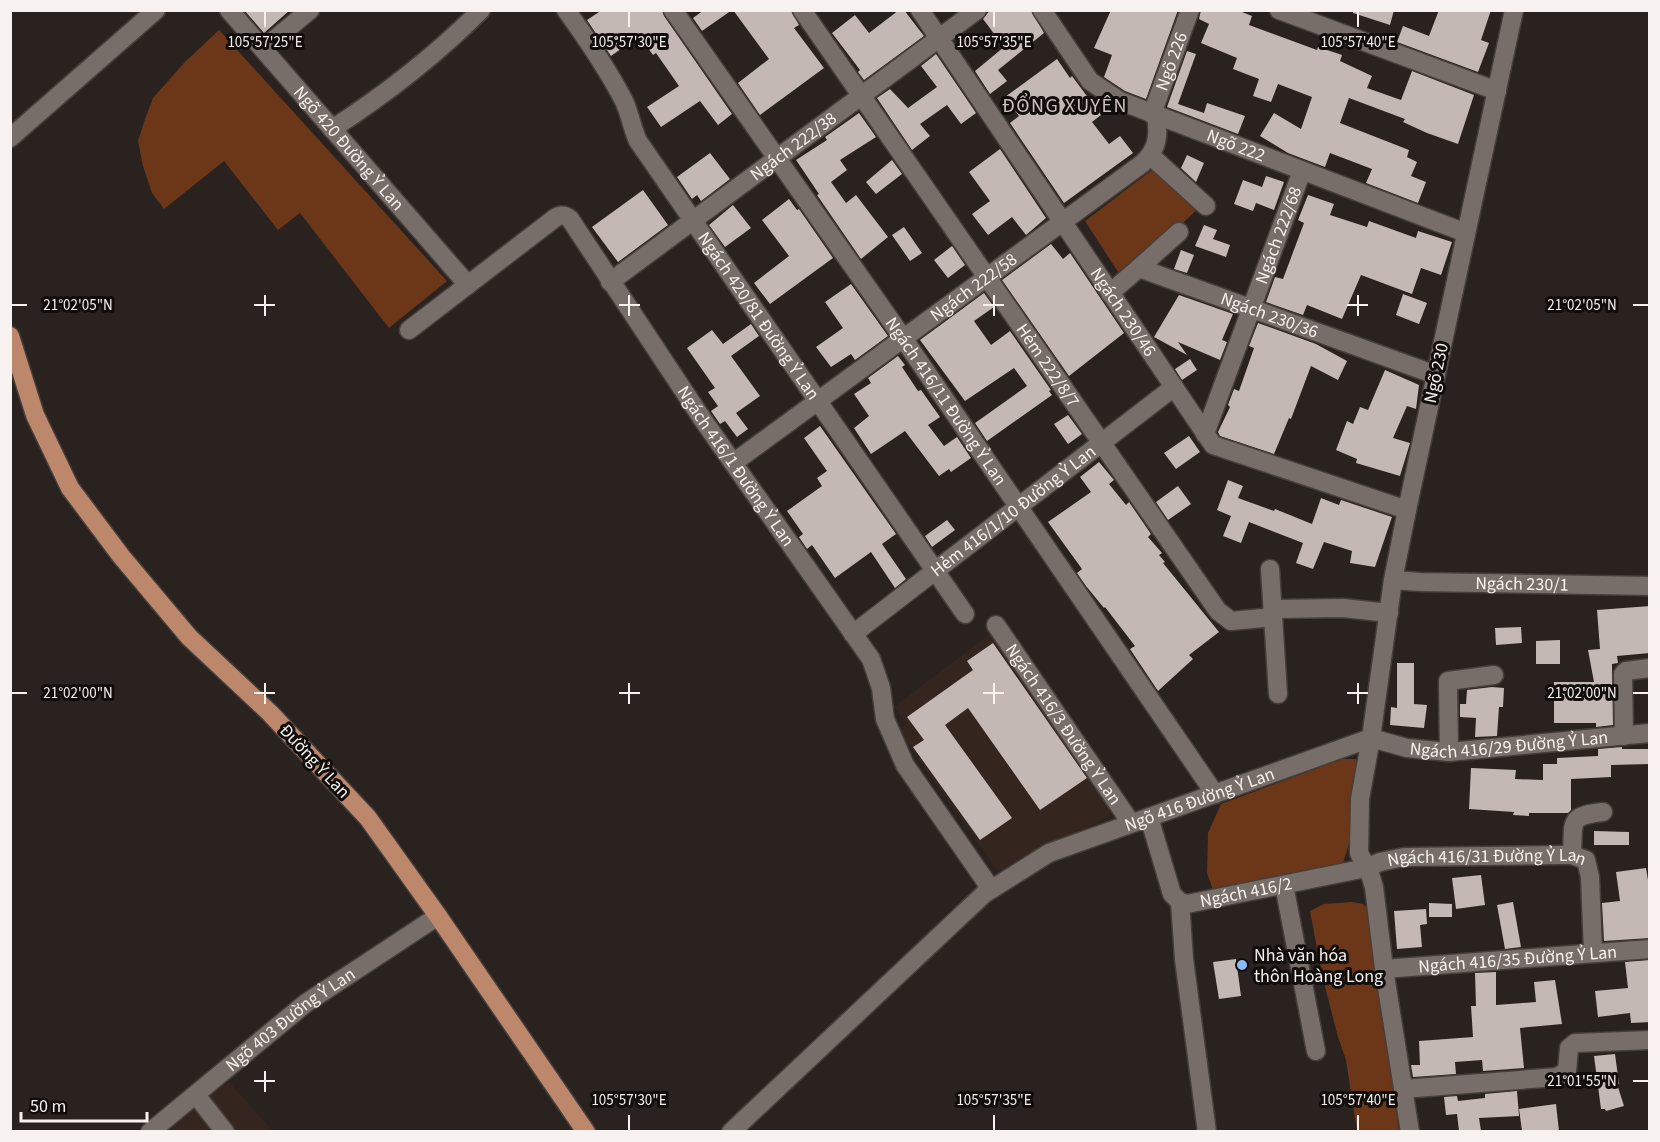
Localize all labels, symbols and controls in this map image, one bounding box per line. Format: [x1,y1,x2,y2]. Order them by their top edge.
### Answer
street label: Ngõ 226 [1150,29,1194,94]
text: 105°57'25"E [227,32,303,53]
text: 105°57'30"E [591,32,667,53]
text: 105°57'35"E [956,32,1032,53]
text: 105°57'40"E [1320,32,1396,53]
street label: Ngõ 420 Đường Ỷ Lan [287,81,410,216]
district label: ĐỔNG XUYÊN [1002,92,1128,120]
street label: Ngách 222/38 [745,106,842,187]
street label: Ngõ 222 [1203,123,1269,168]
street label: Ngách 222/68 [1249,183,1308,288]
street label: Ngách 420/81 Đường Ỷ Lan [692,227,825,405]
street label: Ngách 222/58 [925,247,1022,328]
street label: Ngách 230/46 [1084,263,1162,362]
street label: Ngách 230/36 [1217,286,1322,345]
text: 21°02'05"N [43,295,113,316]
text: 21°02'05"N [1547,295,1617,316]
street label: Ngách 416/11 Đường Ỷ Lan [879,312,1012,491]
street label: Hẻm 222/8/7 [1010,319,1085,412]
street label: Ngõ 230 [1418,341,1455,405]
street label: Ngách 416/1 Đường Ỷ Lan [671,381,800,552]
street label: Hẻm 416/1/10 Đường Ỷ Lan [925,440,1101,583]
street label: Ngách 230/1 [1475,571,1569,598]
street label: Ngách 416/3 Đường Ỷ Lan [999,639,1127,810]
text: 21°02'00"N [43,683,113,704]
text: 21°02'00"N [1547,683,1617,704]
street label: Đường Ỷ Lan [274,719,356,804]
street label: Ngách 416/29 Đường Ỷ Lan [1409,725,1609,765]
street label: Ngõ 416 Đường Ỷ Lan [1121,761,1278,838]
street label: Ngách 416/31 Đường Ỷ Lan [1385,843,1590,873]
street label: Ngách 416/2 [1198,871,1294,914]
street label: Ngách 416/35 Đường Ỷ Lan [1417,940,1618,979]
place label: Nhà văn hóa thôn Hoàng Long [1254,943,1383,989]
marker: Nhà văn hóa thôn Hoàng Long [1235,958,1249,972]
street label: Ngõ 403 Đường Ỷ Lan [220,962,360,1078]
text: 21°01'55"N [1547,1071,1617,1092]
scale bar [21,1085,147,1123]
text: 105°57'30"E [591,1090,667,1111]
text: 105°57'35"E [956,1090,1032,1111]
text: 105°57'40"E [1320,1090,1396,1111]
text: 50 m [30,1094,66,1119]

